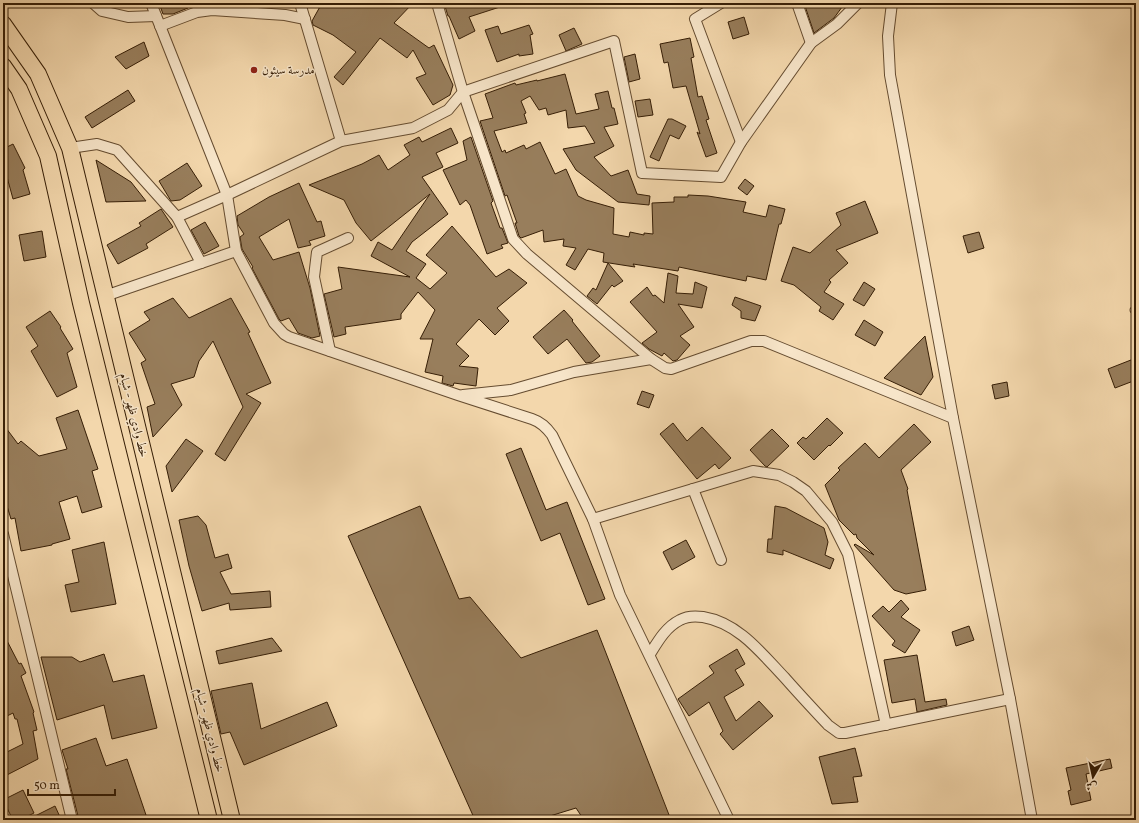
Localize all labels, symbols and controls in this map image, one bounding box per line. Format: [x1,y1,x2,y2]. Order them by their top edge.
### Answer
place label: مدرسة سيئون [262,63,315,79]
marker: مدرسة سيئون [249,65,259,75]
street label: خط وادي ظهر - شبام [113,371,151,460]
street label: خط وادي ظهر - شبام [189,686,227,775]
north arrow [1073,757,1113,797]
scale bar [28,771,115,797]
text: ش [1085,777,1098,794]
text: 50 m [34,778,60,794]

